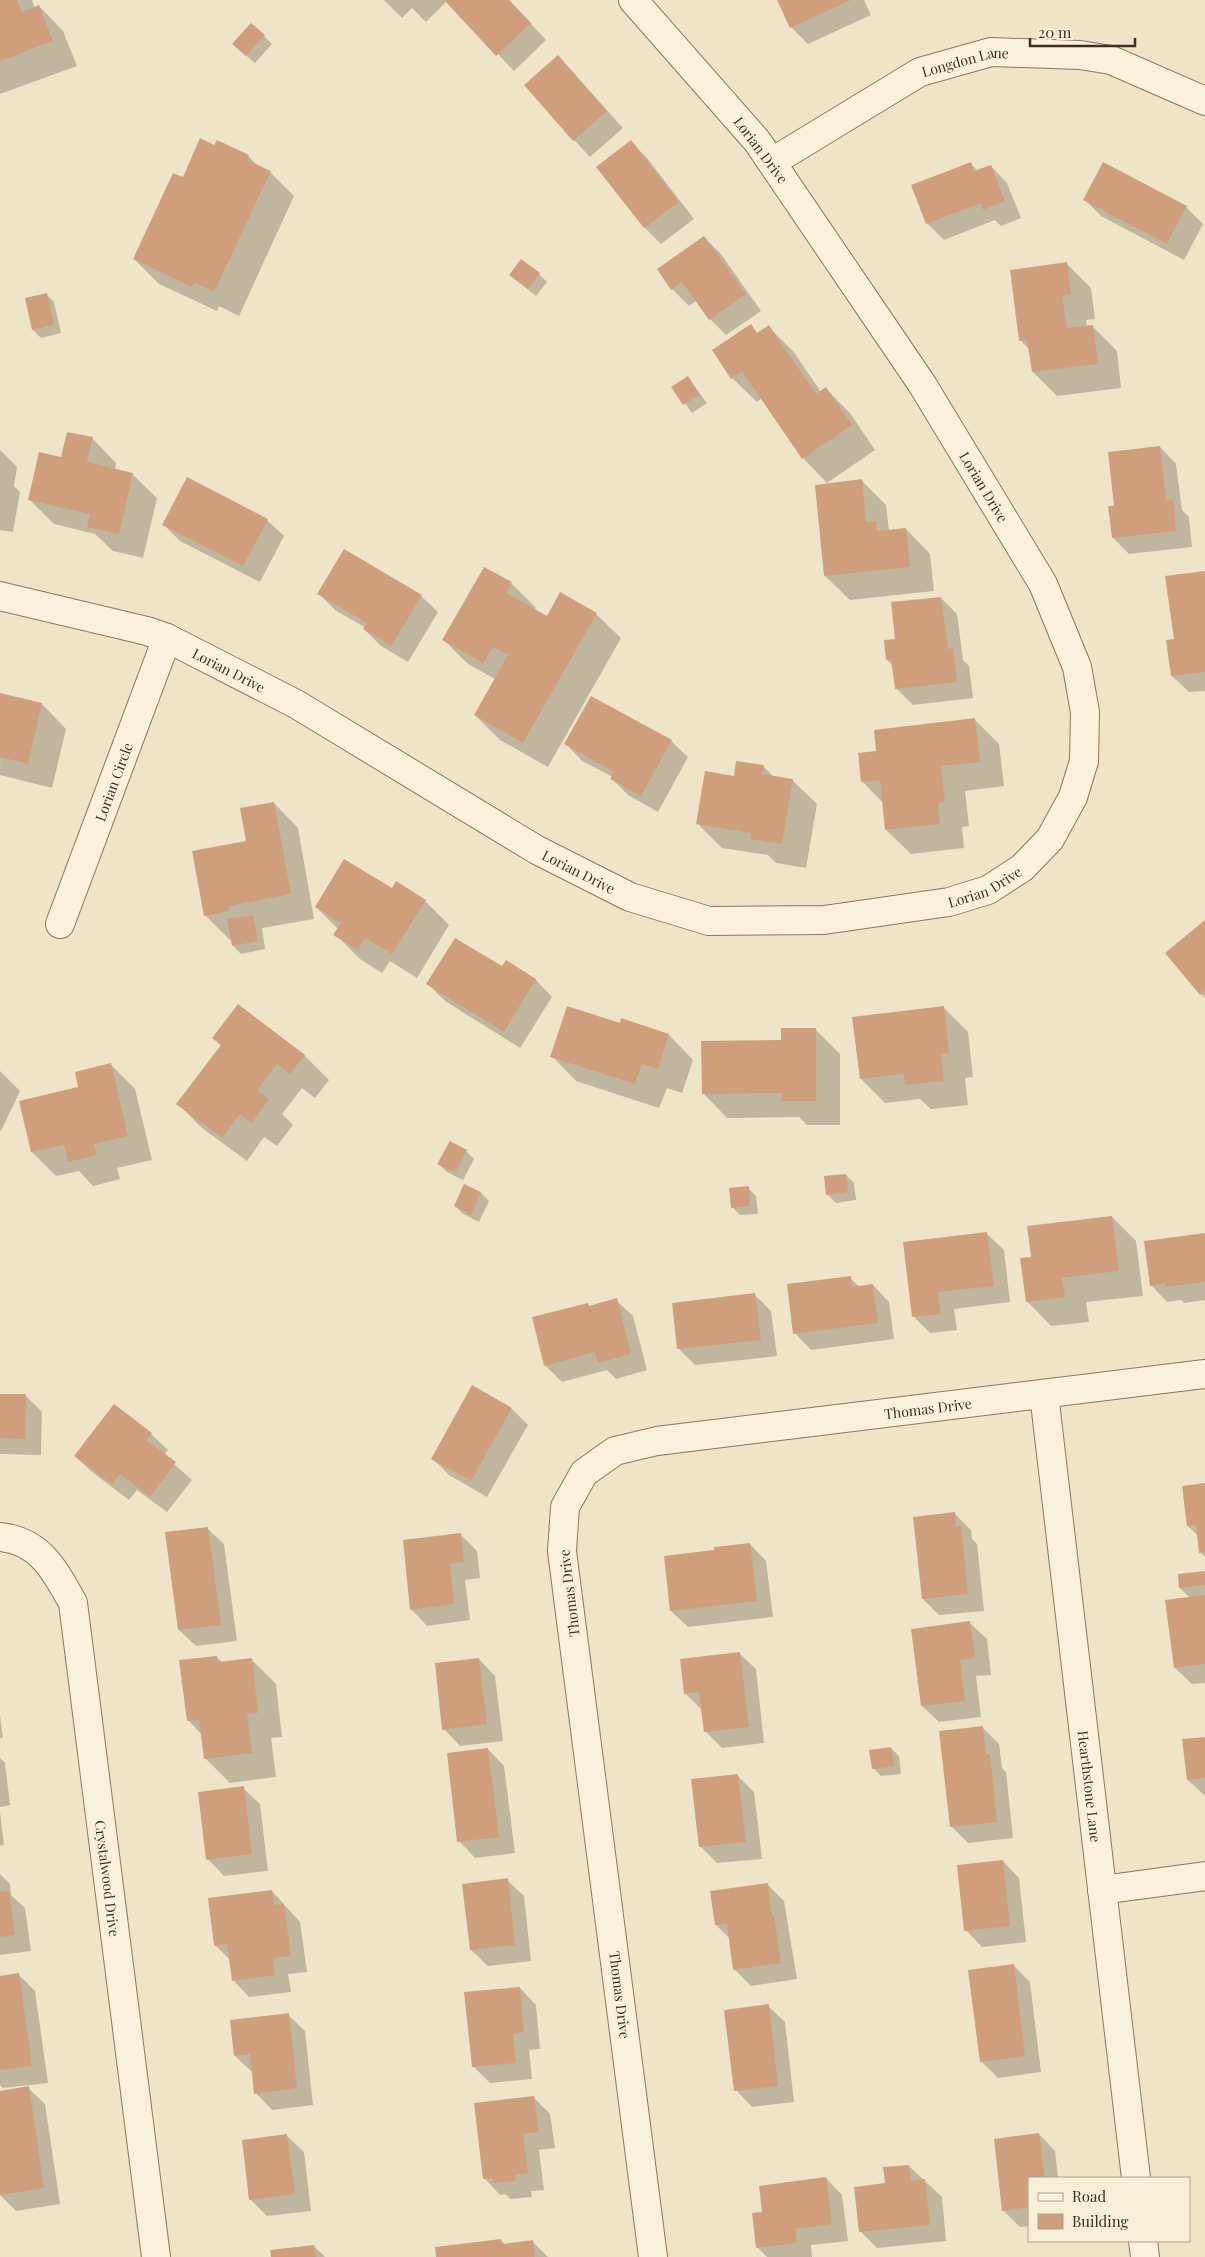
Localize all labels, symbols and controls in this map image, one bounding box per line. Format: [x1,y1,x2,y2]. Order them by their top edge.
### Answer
scale bar [1030,15,1135,47]
text: 20 m [1038,22,1072,42]
street label: Longdon Lane [919,42,1009,81]
street label: Lorian Drive [730,113,792,187]
street label: Lorian Drive [955,448,1013,526]
street label: Lorian Drive [189,643,269,696]
street label: Lorian Circle [90,740,137,824]
street label: Lorian Drive [539,845,619,898]
street label: Lorian Drive [945,861,1025,911]
street label: Thomas Drive [883,1393,973,1423]
street label: Thomas Drive [554,1548,584,1638]
street label: Hearthstone Lane [1074,1729,1106,1843]
street label: Crystalwood Drive [91,1819,125,1938]
street label: Thomas Drive [605,1950,635,2040]
legend [1028,2177,1190,2242]
text: Road [1072,2186,1106,2206]
text: Building [1072,2211,1129,2231]

